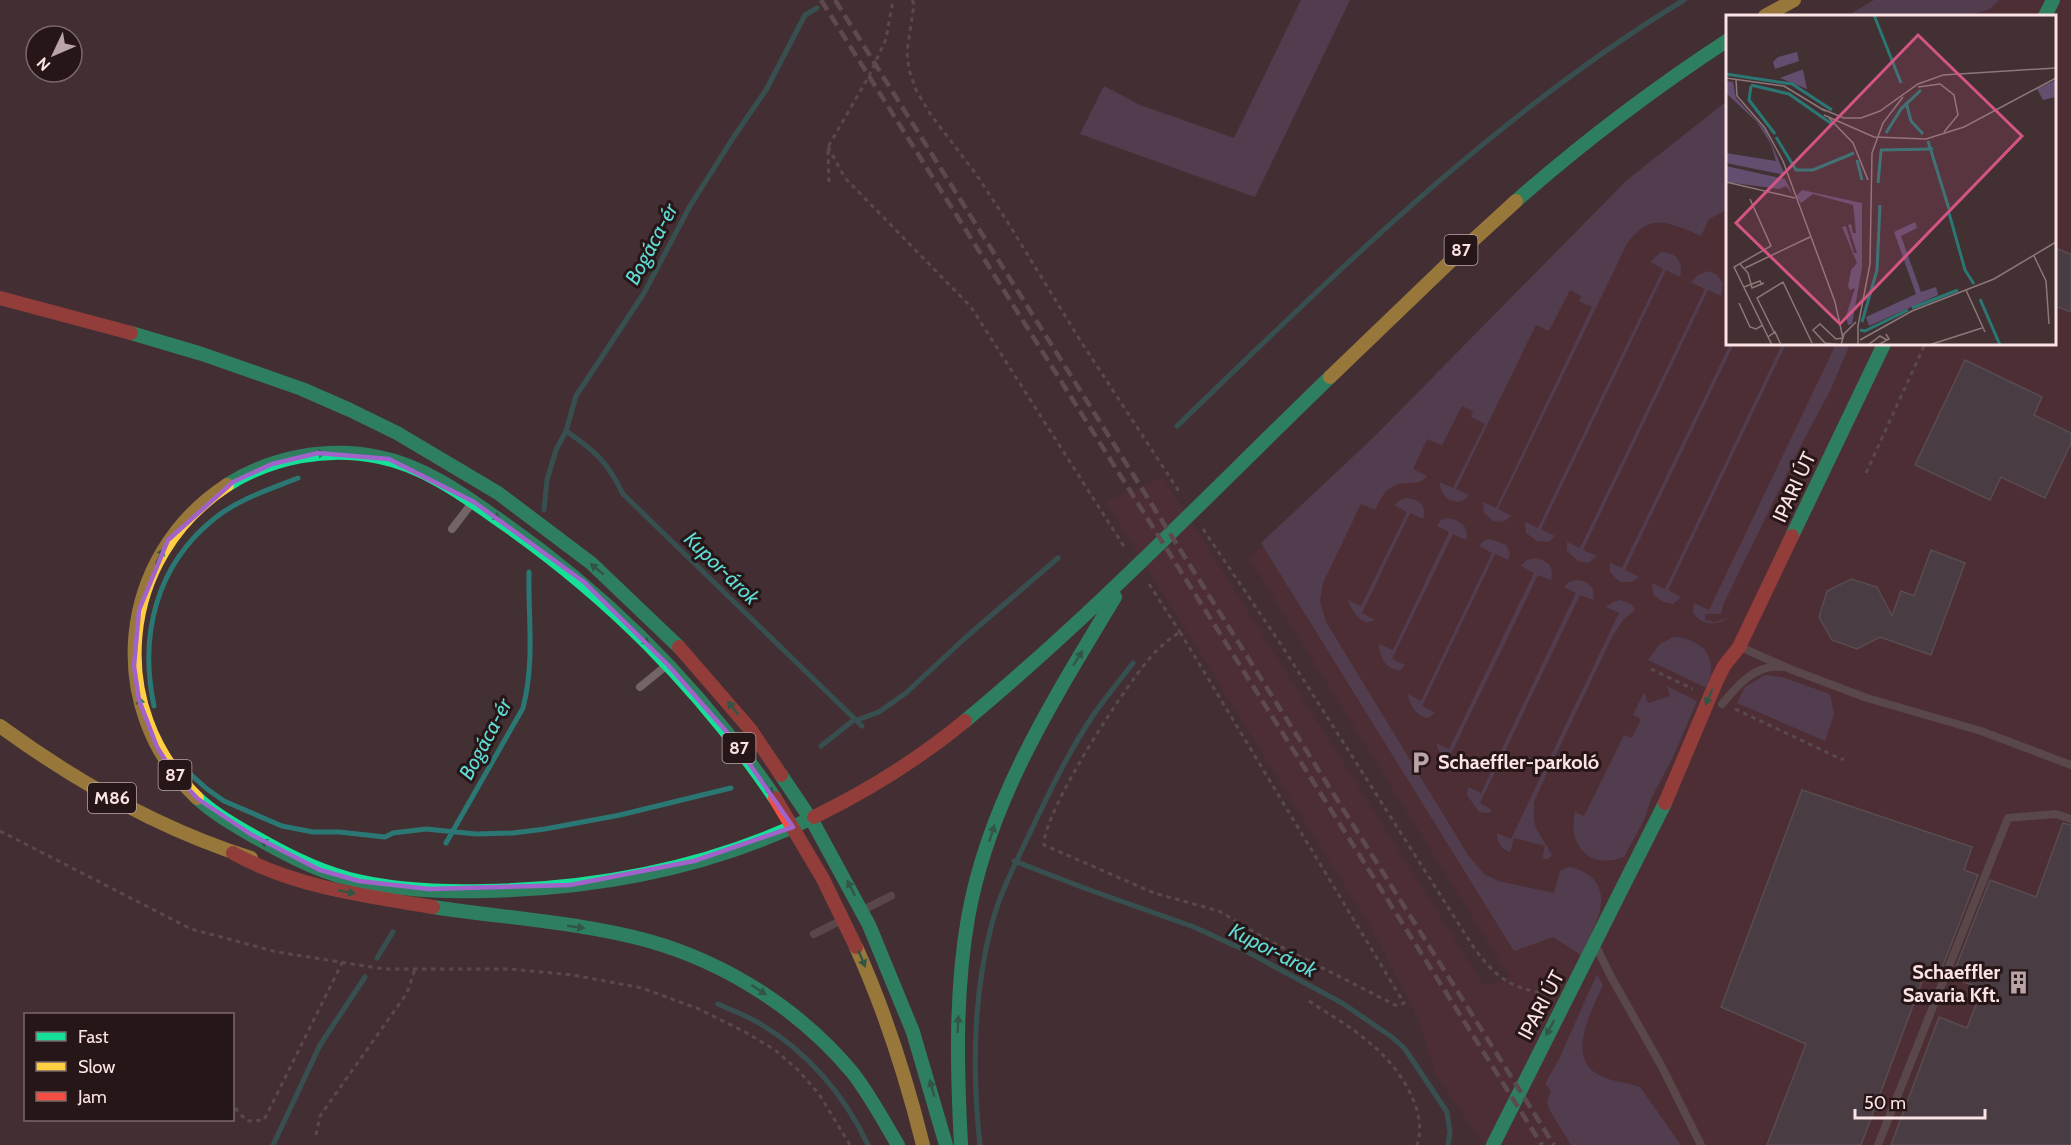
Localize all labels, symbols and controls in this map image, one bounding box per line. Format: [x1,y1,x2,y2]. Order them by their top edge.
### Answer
inset map [1726,15,2056,345]
north arrow [24,24,84,84]
text: N [33,53,54,75]
water label: Bogáca-ér [619,198,683,289]
road number: 87 [1444,235,1478,265]
street label: IPARI ÚT [1767,448,1821,526]
one-way arrow [308,449,327,459]
one-way arrow [485,509,501,520]
water label: Kupor-árok [679,526,765,611]
one-way arrow [155,547,164,564]
one-way arrow [590,563,605,576]
one-way arrow [635,632,650,646]
one-way arrow [1073,650,1084,666]
one-way arrow [1705,688,1714,705]
water label: Bogáca-ér [453,693,517,784]
one-way arrow [136,696,145,714]
one-way arrow [728,700,740,715]
road number: 87 [722,733,756,763]
parking icon: Schaeffler-parkoló [1407,749,1433,775]
place label: Schaeffler-parkoló [1438,750,1599,774]
road number: 87 [158,760,192,790]
one-way arrow [762,779,774,795]
road number: M86 [88,783,136,813]
one-way arrow [988,824,997,842]
one-way arrow [259,839,276,849]
one-way arrow [847,880,856,897]
one-way arrow [338,888,357,897]
water label: Kupor-árok [1225,917,1322,983]
one-way arrow [567,923,586,932]
one-way arrow [857,950,866,967]
place label: Schaeffler Savaria Kft. [1903,960,2000,1007]
street label: IPARI ÚT [1513,966,1569,1044]
building icon: Schaeffler Savaria Kft. [2005,970,2031,996]
one-way arrow [751,984,767,995]
legend [24,1013,234,1121]
one-way arrow [953,1014,962,1033]
one-way arrow [1545,1020,1555,1037]
text: Fast [78,1026,109,1048]
text: Slow [78,1056,115,1078]
one-way arrow [926,1079,936,1097]
scale bar [1855,1082,1986,1120]
text: Jam [77,1086,107,1108]
text: 50 m [1864,1092,1906,1114]

